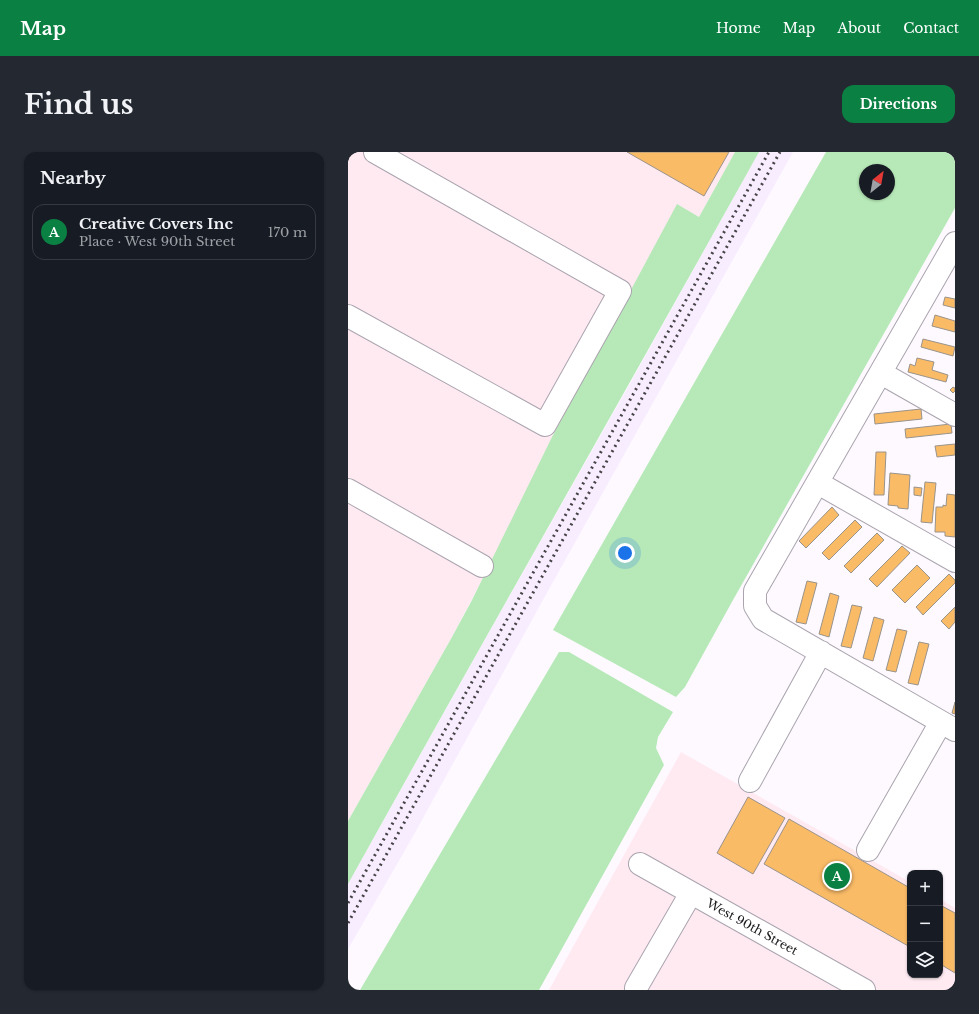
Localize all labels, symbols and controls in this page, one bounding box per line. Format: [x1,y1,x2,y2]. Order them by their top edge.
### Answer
text: Map [20,17,66,40]
text: Home [716,19,761,37]
text: Map [783,19,815,37]
text: About [837,19,881,37]
text: Contact [903,19,959,37]
button: Directions [842,85,955,123]
text: Find us [24,87,134,122]
north arrow [859,164,895,200]
text: Nearby [40,168,106,189]
text: Creative Covers Inc [79,214,233,233]
text: A [49,224,59,241]
text: 170 m [268,224,307,241]
text: Place · West 90th Street [79,233,235,250]
your location [615,543,635,563]
pin: A [824,861,850,891]
map controls [907,870,943,978]
button: + [907,870,943,906]
street label: West 90th Street [703,895,801,958]
button: − [907,906,943,942]
button: layers [907,942,943,978]

